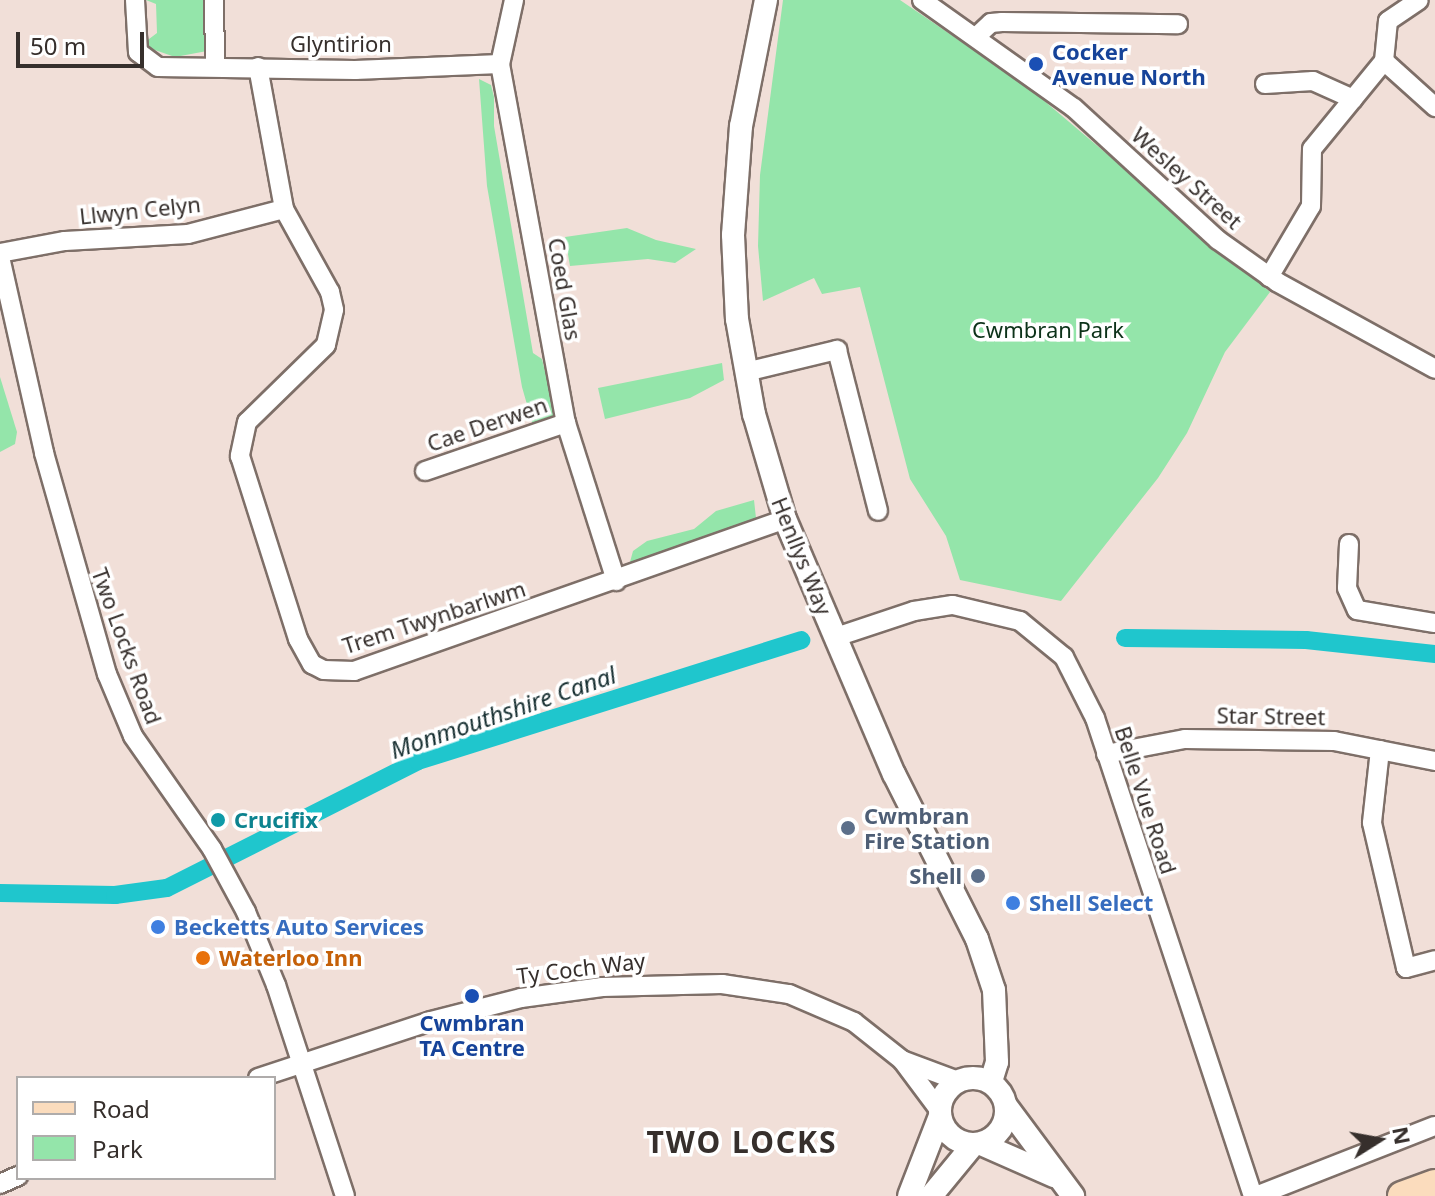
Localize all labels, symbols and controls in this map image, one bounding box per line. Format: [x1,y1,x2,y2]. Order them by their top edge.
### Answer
scale bar [20,16,148,66]
text: 50 m [30,29,86,62]
street label: Glyntirion [290,31,392,57]
place label: Cocker Avenue North [1052,38,1206,90]
marker: Cocker Avenue North [1027,55,1045,73]
street label: Wesley Street [1127,122,1247,234]
street label: Llwyn Celyn [78,191,202,229]
street label: Coed Glas [543,236,587,342]
park label: Cwmbran Park [972,317,1124,343]
street label: Cae Derwen [424,391,550,457]
street label: Henllys Way [766,493,838,619]
street label: Two Locks Road [86,564,168,728]
street label: Trem Twynbarlwm [339,575,529,659]
water label: Monmouthshire Canal [386,660,620,764]
street label: Star Street [1216,702,1326,730]
street label: Belle Vue Road [1110,723,1182,877]
place label: Cwmbran Fire Station [864,802,990,854]
place label: Crucifix [234,807,318,833]
marker: Crucifix [209,811,227,829]
marker: Cwmbran Fire Station [839,819,857,837]
place label: Shell [909,863,962,889]
marker: Shell [969,867,987,885]
place label: Shell Select [1029,890,1153,916]
marker: Shell Select [1004,894,1022,912]
place label: Becketts Auto Services [174,914,424,940]
marker: Becketts Auto Services [149,918,167,936]
place label: Waterloo Inn [219,945,362,971]
street label: Ty Coch Way [515,947,647,989]
marker: Waterloo Inn [194,949,212,967]
marker: Cwmbran TA Centre [463,987,481,1005]
place label: Cwmbran TA Centre [419,1009,525,1060]
legend [16,1076,276,1180]
text: Road [92,1092,150,1125]
north arrow [1339,1100,1419,1180]
district label: TWO LOCKS [646,1124,838,1160]
text: N [1386,1124,1419,1147]
text: Park [92,1132,143,1165]

